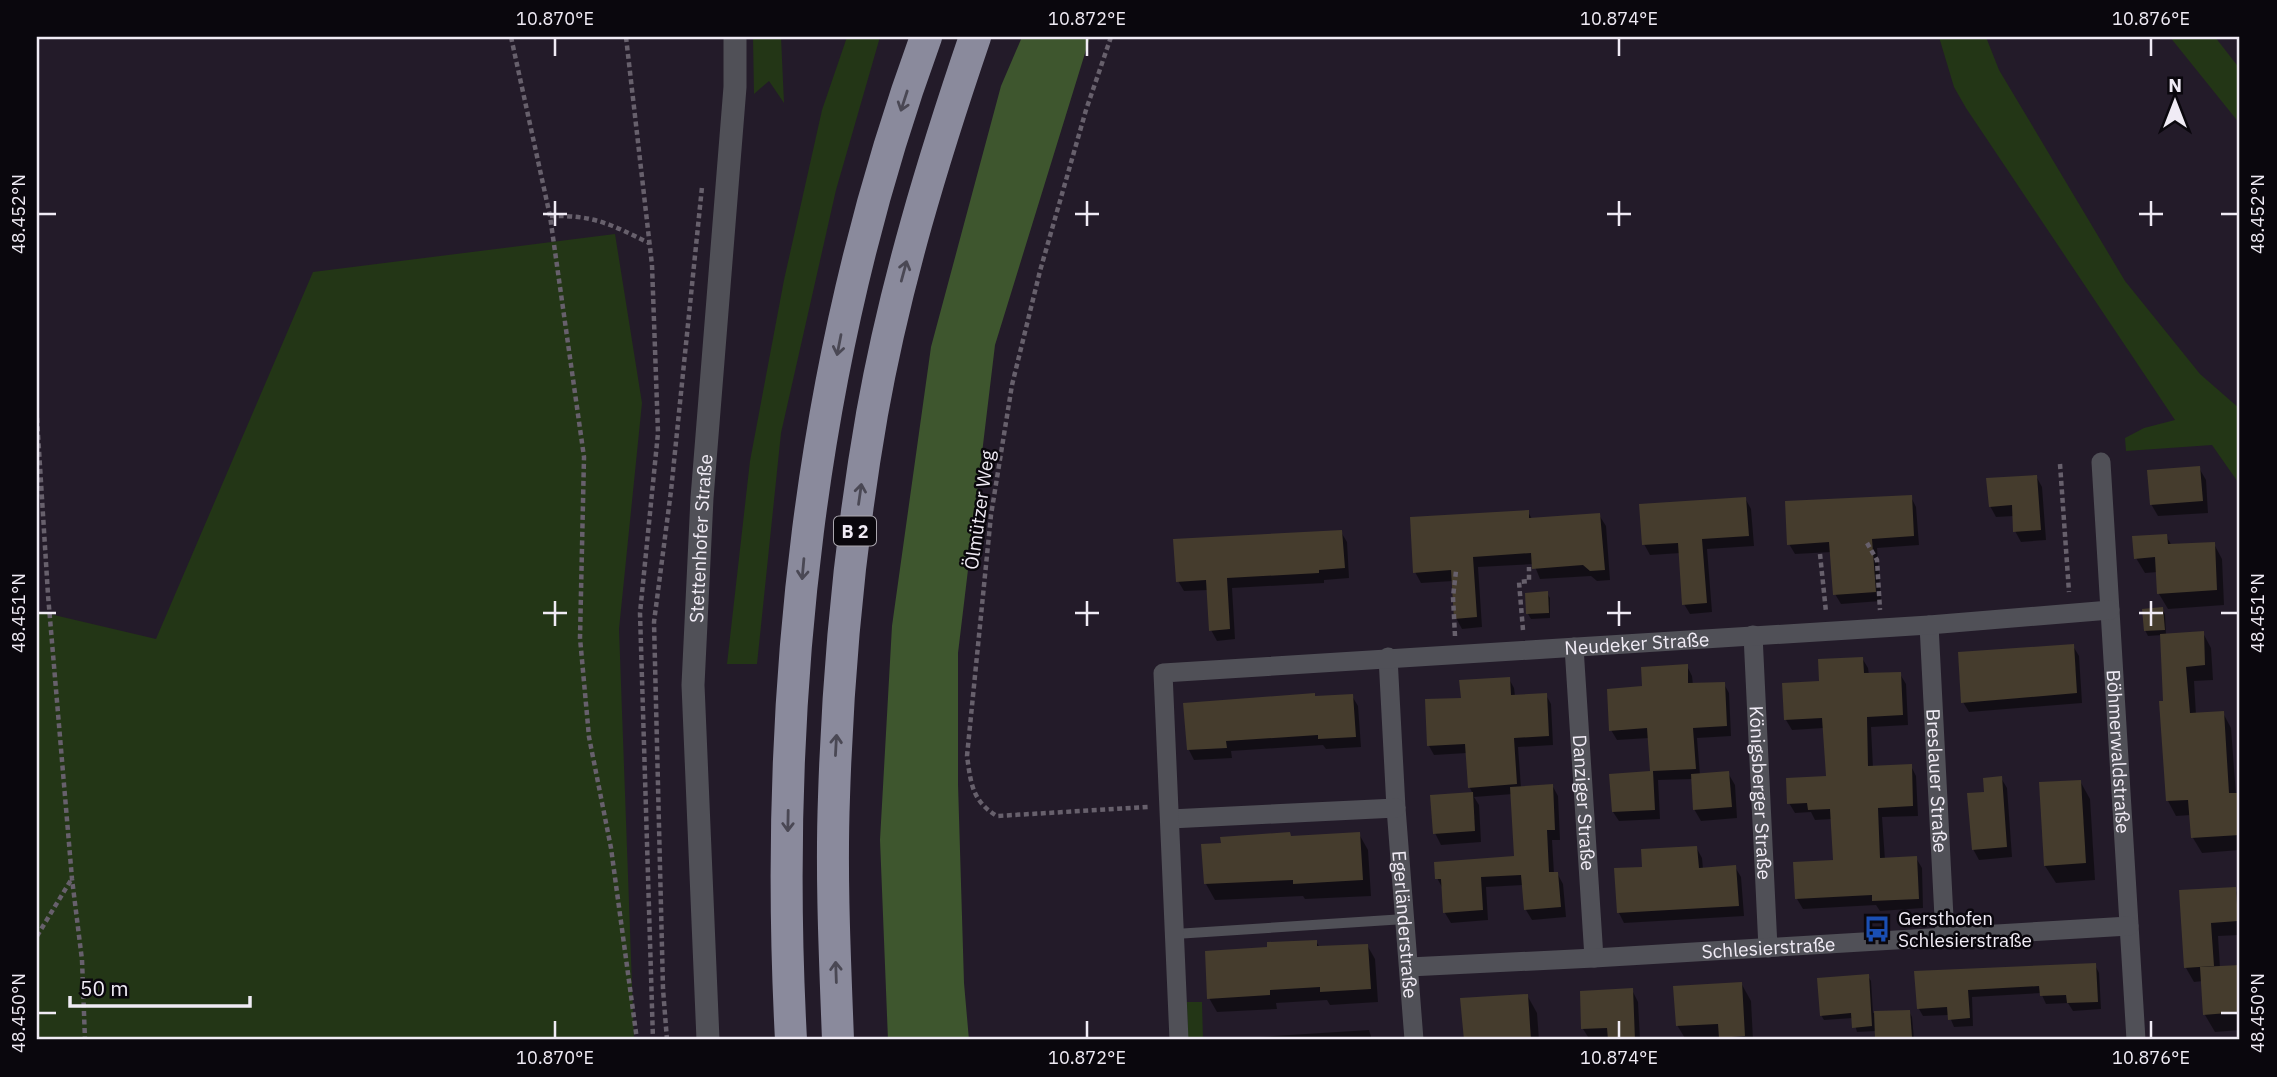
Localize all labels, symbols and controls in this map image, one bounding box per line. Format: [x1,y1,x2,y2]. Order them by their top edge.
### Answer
text: 10.870°E [516,7,594,30]
text: 10.872°E [1048,7,1126,30]
text: 10.874°E [1580,7,1658,30]
text: 10.876°E [2112,7,2190,30]
north arrow [2140,66,2210,136]
text: N [2168,73,2182,97]
one-way arrow [897,90,909,112]
text: 48.452°N [7,174,30,254]
text: 48.452°N [2246,174,2269,254]
one-way arrow [898,260,911,283]
one-way arrow [831,333,845,356]
street label: Ölmützer Weg [959,449,999,571]
street label: Stettenhofer Straße [684,453,717,624]
one-way arrow [853,483,866,506]
road number: B 2 [834,516,876,546]
one-way arrow [796,557,809,580]
text: 48.451°N [7,573,30,653]
text: 48.451°N [2246,573,2269,653]
street label: Neudeker Straße [1564,627,1710,660]
street label: Böhmerwaldstraße [2102,669,2135,834]
street label: Königsberger Straße [1744,705,1777,880]
street label: Breslauer Straße [1921,708,1953,854]
one-way arrow [830,733,843,756]
street label: Danziger Straße [1568,734,1600,872]
one-way arrow [781,809,794,832]
street label: Egerländerstraße [1387,850,1423,999]
place label: Gersthofen Schlesierstraße [1898,906,2032,952]
bus stop icon: Gersthofen Schlesierstraße [1862,914,1892,944]
street label: Schlesierstraße [1701,932,1836,964]
one-way arrow [829,961,843,984]
scale bar [70,965,250,1009]
text: 48.450°N [7,973,30,1053]
text: 48.450°N [2246,973,2269,1053]
text: 50 m [80,974,129,1002]
text: 10.870°E [516,1046,594,1069]
text: 10.872°E [1048,1046,1126,1069]
text: 10.874°E [1580,1046,1658,1069]
text: 10.876°E [2112,1046,2190,1069]

